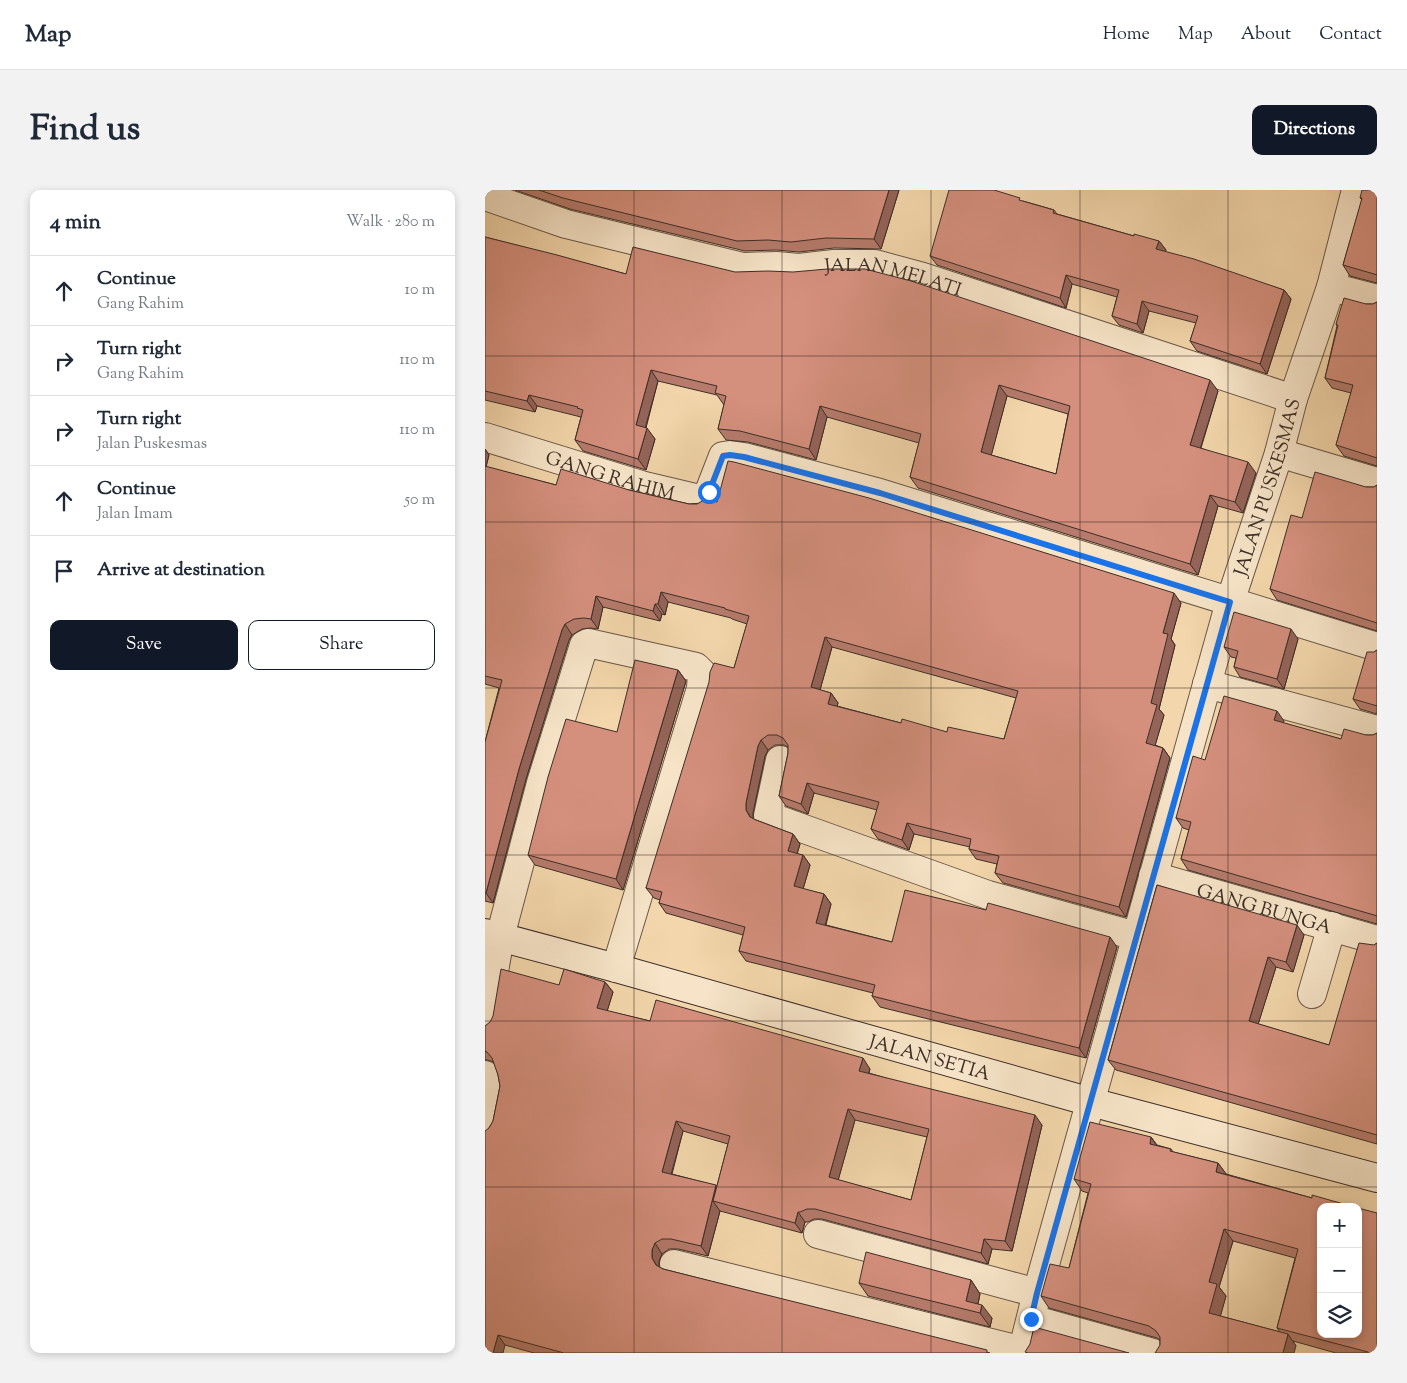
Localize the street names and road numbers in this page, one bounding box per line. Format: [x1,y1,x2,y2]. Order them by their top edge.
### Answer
street label: JALAN MELATI [822,253,965,305]
street label: JALAN PUSKESMAS [1228,396,1309,581]
street label: GANG RAHIM [542,445,678,509]
street label: GANG BUNGA [1193,878,1335,943]
street label: JALAN SETIA [865,1029,994,1089]

